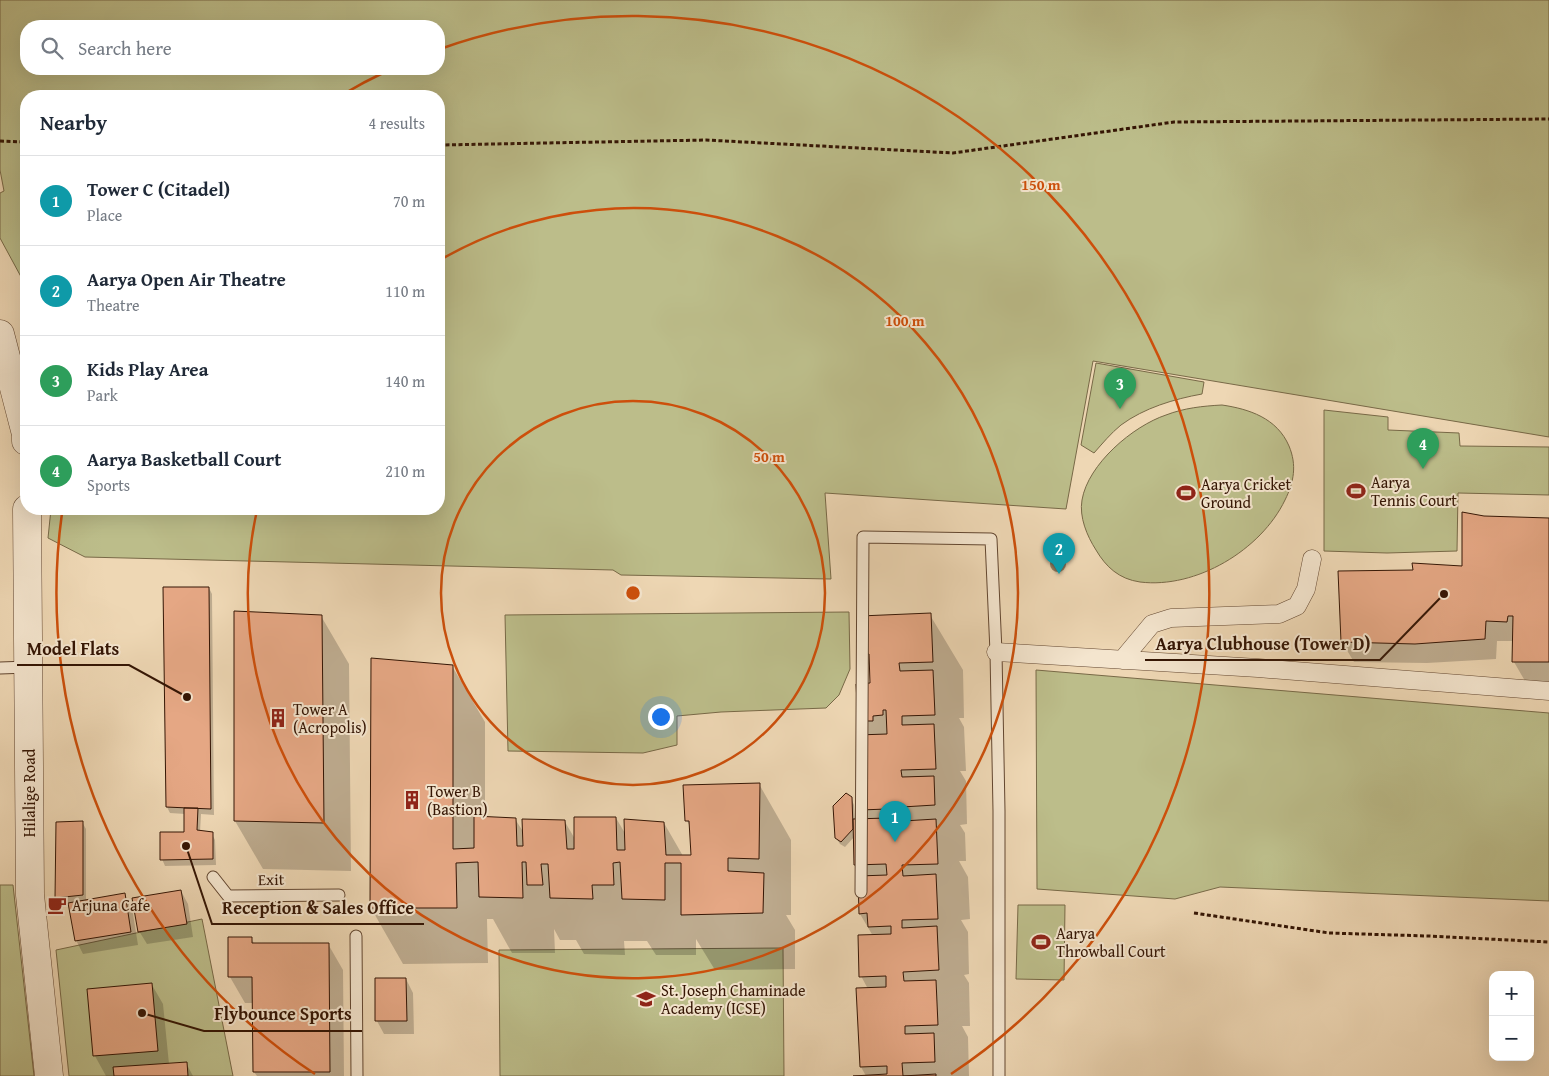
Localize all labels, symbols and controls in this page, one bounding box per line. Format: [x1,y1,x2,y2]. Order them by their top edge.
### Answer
search box [20,20,445,75]
icon: search [38,34,66,62]
text: Search here [78,34,172,62]
text: Nearby [40,107,107,138]
text: 4 results [368,111,425,135]
text: 150 m [1021,174,1061,195]
text: Tower C (Citadel) [87,175,230,203]
text: 1 [52,189,60,213]
text: 70 m [393,189,425,213]
text: Place [87,203,122,227]
text: Aarya Open Air Theatre [87,265,286,293]
text: 2 [52,279,60,303]
text: 110 m [385,279,425,303]
text: Theatre [87,293,140,317]
text: 100 m [885,310,925,331]
text: Kids Play Area [87,355,208,383]
pin: 3 [1104,368,1136,409]
text: 3 [52,369,60,393]
text: 140 m [385,369,425,393]
text: Park [87,383,118,407]
pin: 4 [1407,428,1439,469]
text: Aarya Basketball Court [87,445,281,473]
text: 50 m [753,446,785,467]
text: 4 [52,459,60,483]
text: 210 m [385,459,425,483]
place label: Aarya Tennis Court [1371,470,1457,512]
place label: Aarya Cricket Ground [1201,472,1292,514]
text: Sports [87,473,130,497]
sports icon: Aarya Tennis Court [1345,480,1367,502]
sports icon: Aarya Cricket Ground [1175,482,1197,504]
pin: 2 [1043,533,1075,574]
centre of rings [624,584,642,602]
callout: Aarya Clubhouse (Tower D) [1145,627,1380,660]
text: Aarya Clubhouse (Tower D) [1156,630,1370,657]
callout: Model Flats [17,632,129,665]
text: Model Flats [27,635,119,662]
place label: Tower A (Acropolis) [293,697,367,739]
your location [648,704,674,730]
building icon: Tower A (Acropolis) [267,707,289,729]
street label: Hilalige Road [17,748,41,837]
place label: Tower B (Bastion) [427,779,488,821]
building icon: Tower B (Bastion) [401,789,423,811]
pin: 1 [879,801,911,842]
street label: Exit [258,867,285,891]
callout: Reception & Sales Office [212,891,424,924]
place label: Arjuna Cafe [72,893,150,917]
cafe icon: Arjuna Cafe [46,894,68,916]
text: Reception & Sales Office [222,894,414,921]
place label: Aarya Throwball Court [1056,921,1166,963]
sports icon: Aarya Throwball Court [1030,931,1052,953]
map controls [1489,971,1534,1061]
button: + [1489,971,1534,1016]
place label: St. Joseph Chaminade Academy (ICSE) [661,978,805,1020]
school or university icon: St. Joseph Chaminade Academy (ICSE) [635,988,657,1010]
callout: Flybounce Sports [204,998,362,1031]
text: Flybounce Sports [214,1000,352,1027]
button: − [1489,1016,1534,1061]

